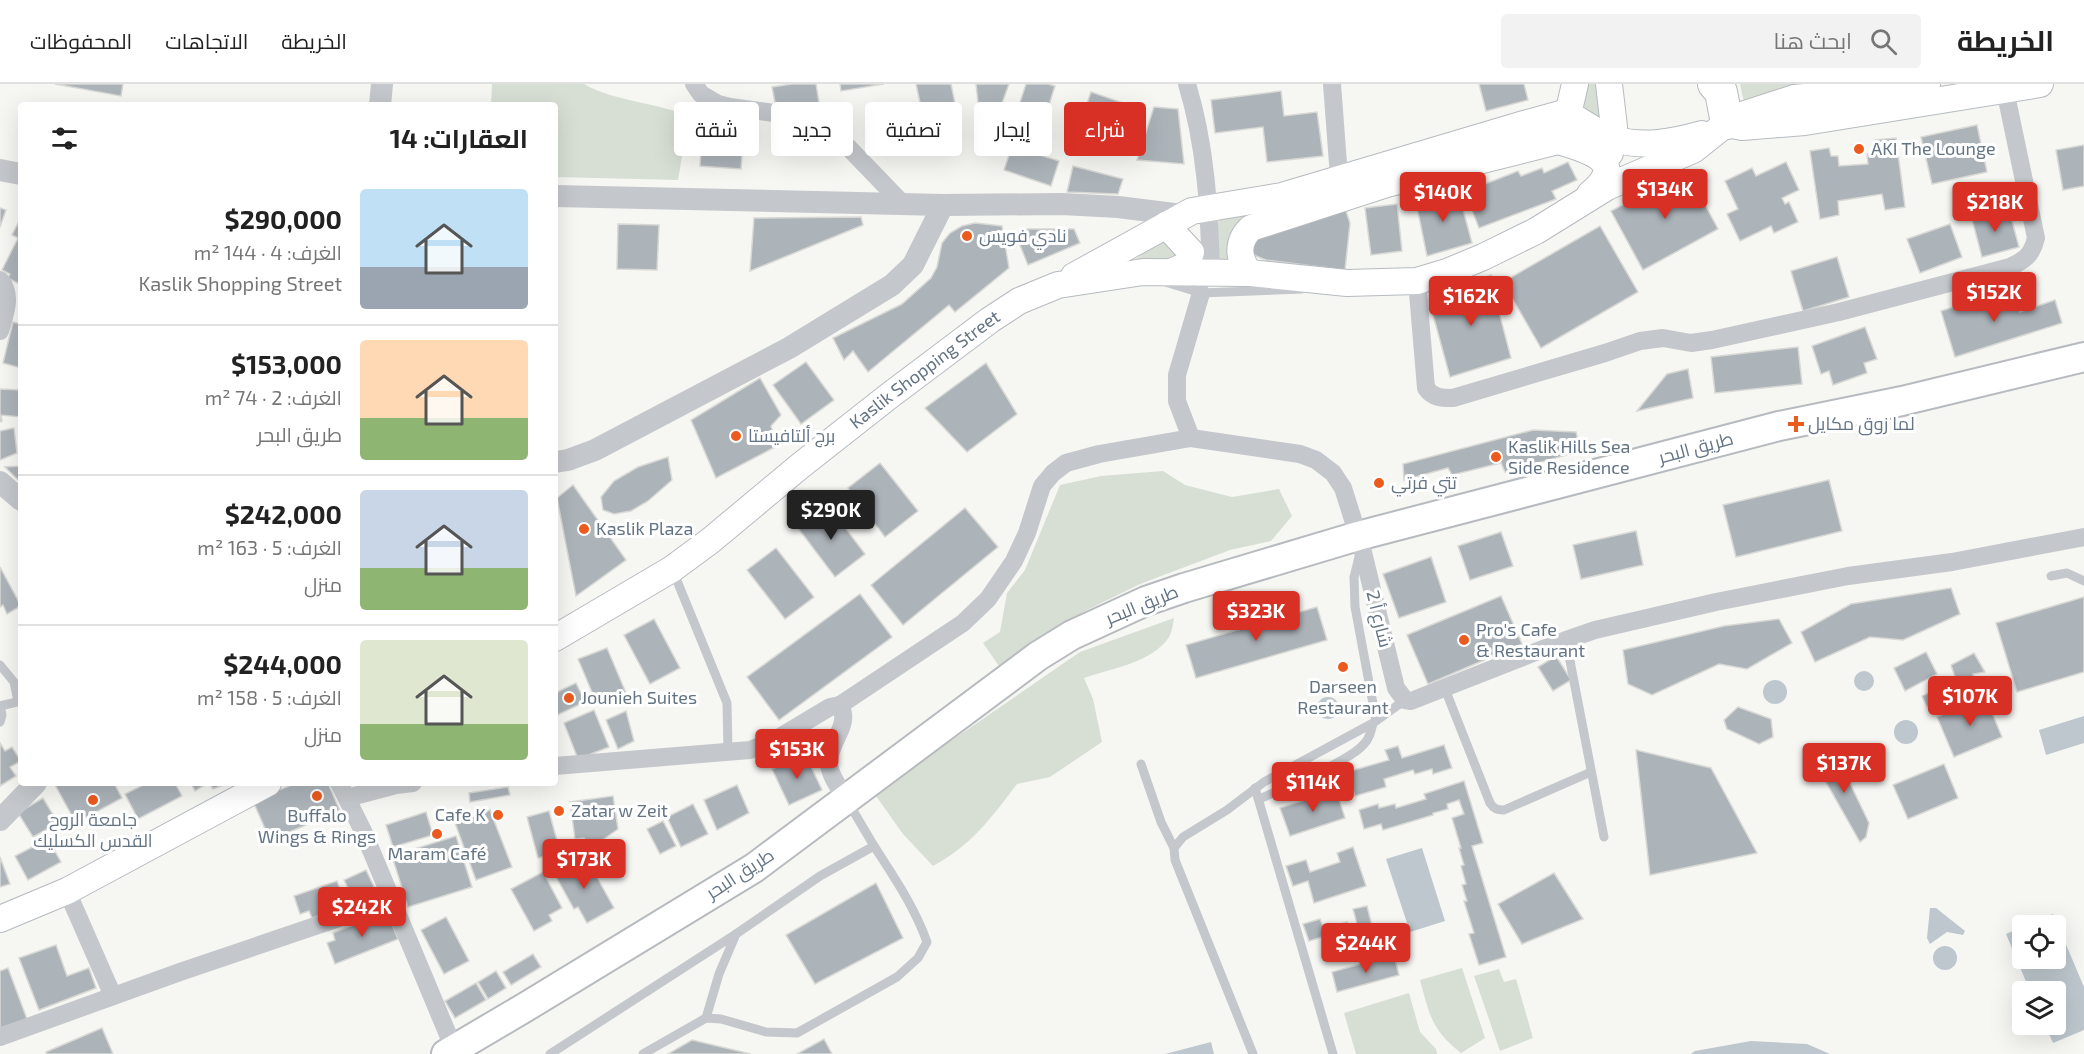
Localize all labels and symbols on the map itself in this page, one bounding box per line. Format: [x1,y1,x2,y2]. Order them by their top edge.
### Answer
place label: AKI The Lounge [1871,137,1996,159]
marker: AKI The Lounge [1852,142,1866,156]
pin: $134K [1623,169,1707,220]
pin: $140K [1401,172,1485,223]
pin: $218K [1953,182,2037,233]
place label: نادي فويس [979,224,1067,250]
marker: نادي فويس [960,229,974,243]
pin: $152K [1952,272,2036,323]
pin: $162K [1429,276,1513,327]
street label: Kaslik Shopping Street [845,305,1004,433]
place label: لما زوق مكايل [1808,412,1915,436]
marker: لما زوق مكايل [1789,417,1803,431]
place label: برج ألتافيستا [748,424,835,448]
street label: طريق البحر [1655,427,1736,470]
marker: برج ألتافيستا [729,429,743,443]
place label: Kaslik Hills Sea Side Residence [1508,435,1630,478]
marker: Kaslik Hills Sea Side Residence [1489,450,1503,464]
place label: تتي فرتي [1391,471,1457,497]
marker: تتي فرتي [1372,476,1386,490]
pin: $290K [789,490,873,541]
place label: Kaslik Plaza [596,517,693,539]
marker: Kaslik Plaza [577,522,591,536]
street label: طريق البحر [1101,580,1182,631]
street label: شارع أ 2 [1360,588,1398,650]
pin: $323K [1214,591,1298,642]
place label: Pro's Cafe & Restaurant [1476,618,1585,661]
marker: Pro's Cafe & Restaurant [1457,633,1471,647]
marker: Darseen Restaurant [1336,660,1350,674]
place label: Darseen Restaurant [1297,675,1389,718]
pin: $107K [1928,676,2012,727]
place label: Jounieh Suites [581,686,697,708]
marker: Jounieh Suites [562,691,576,705]
pin: $153K [755,729,839,780]
pin: $137K [1802,743,1886,794]
pin: $114K [1271,762,1355,813]
marker: Buffalo Wings & Rings [310,789,324,803]
marker: جامعة الروح القدس الكسليك [86,793,100,807]
place label: Zatar w Zeit [571,799,668,821]
place label: Cafe K [435,803,486,825]
place label: Buffalo Wings & Rings [258,804,376,847]
marker: Zatar w Zeit [552,804,566,818]
place label: جامعة الروح القدس الكسليك [33,808,153,852]
marker: Cafe K [491,808,505,822]
marker: Maram Café [430,827,444,841]
pin: $173K [542,839,626,890]
place label: Maram Café [387,842,487,864]
street label: طريق البحر [701,843,779,905]
pin: $242K [320,887,404,938]
pin: $244K [1324,923,1408,974]

